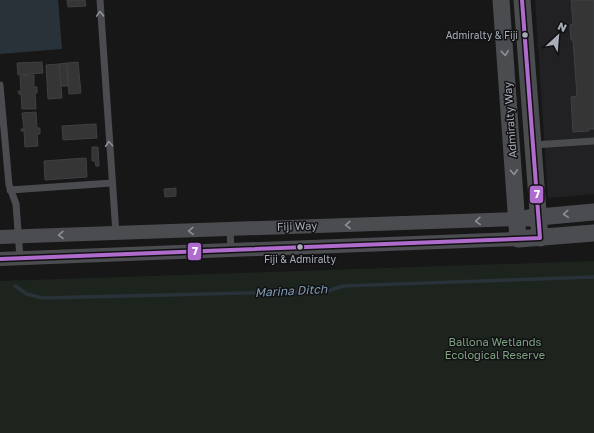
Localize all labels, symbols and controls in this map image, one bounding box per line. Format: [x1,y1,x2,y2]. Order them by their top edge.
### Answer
one-way arrow [96,11,105,17]
north arrow [538,16,578,56]
text: N [556,19,569,34]
place label: Admiralty & Fiji [446,29,518,41]
marker: Admiralty & Fiji [520,30,530,40]
one-way arrow [500,50,509,56]
street label: Admiralty Way [500,82,519,159]
one-way arrow [104,141,113,147]
one-way arrow [509,169,518,176]
line badge: 7 [529,185,544,204]
text: 7 [534,187,540,200]
one-way arrow [563,210,569,219]
one-way arrow [475,217,481,225]
street label: Fiji Way [277,218,317,233]
one-way arrow [345,221,351,229]
one-way arrow [188,226,194,235]
one-way arrow [58,231,64,239]
line badge: 7 [187,242,202,261]
marker: Fiji & Admiralty [295,242,305,252]
text: 7 [192,244,198,257]
place label: Fiji & Admiralty [264,253,337,265]
water label: Marina Ditch [254,281,328,300]
park label: Ballona Wetlands Ecological Reserve [445,335,545,361]

